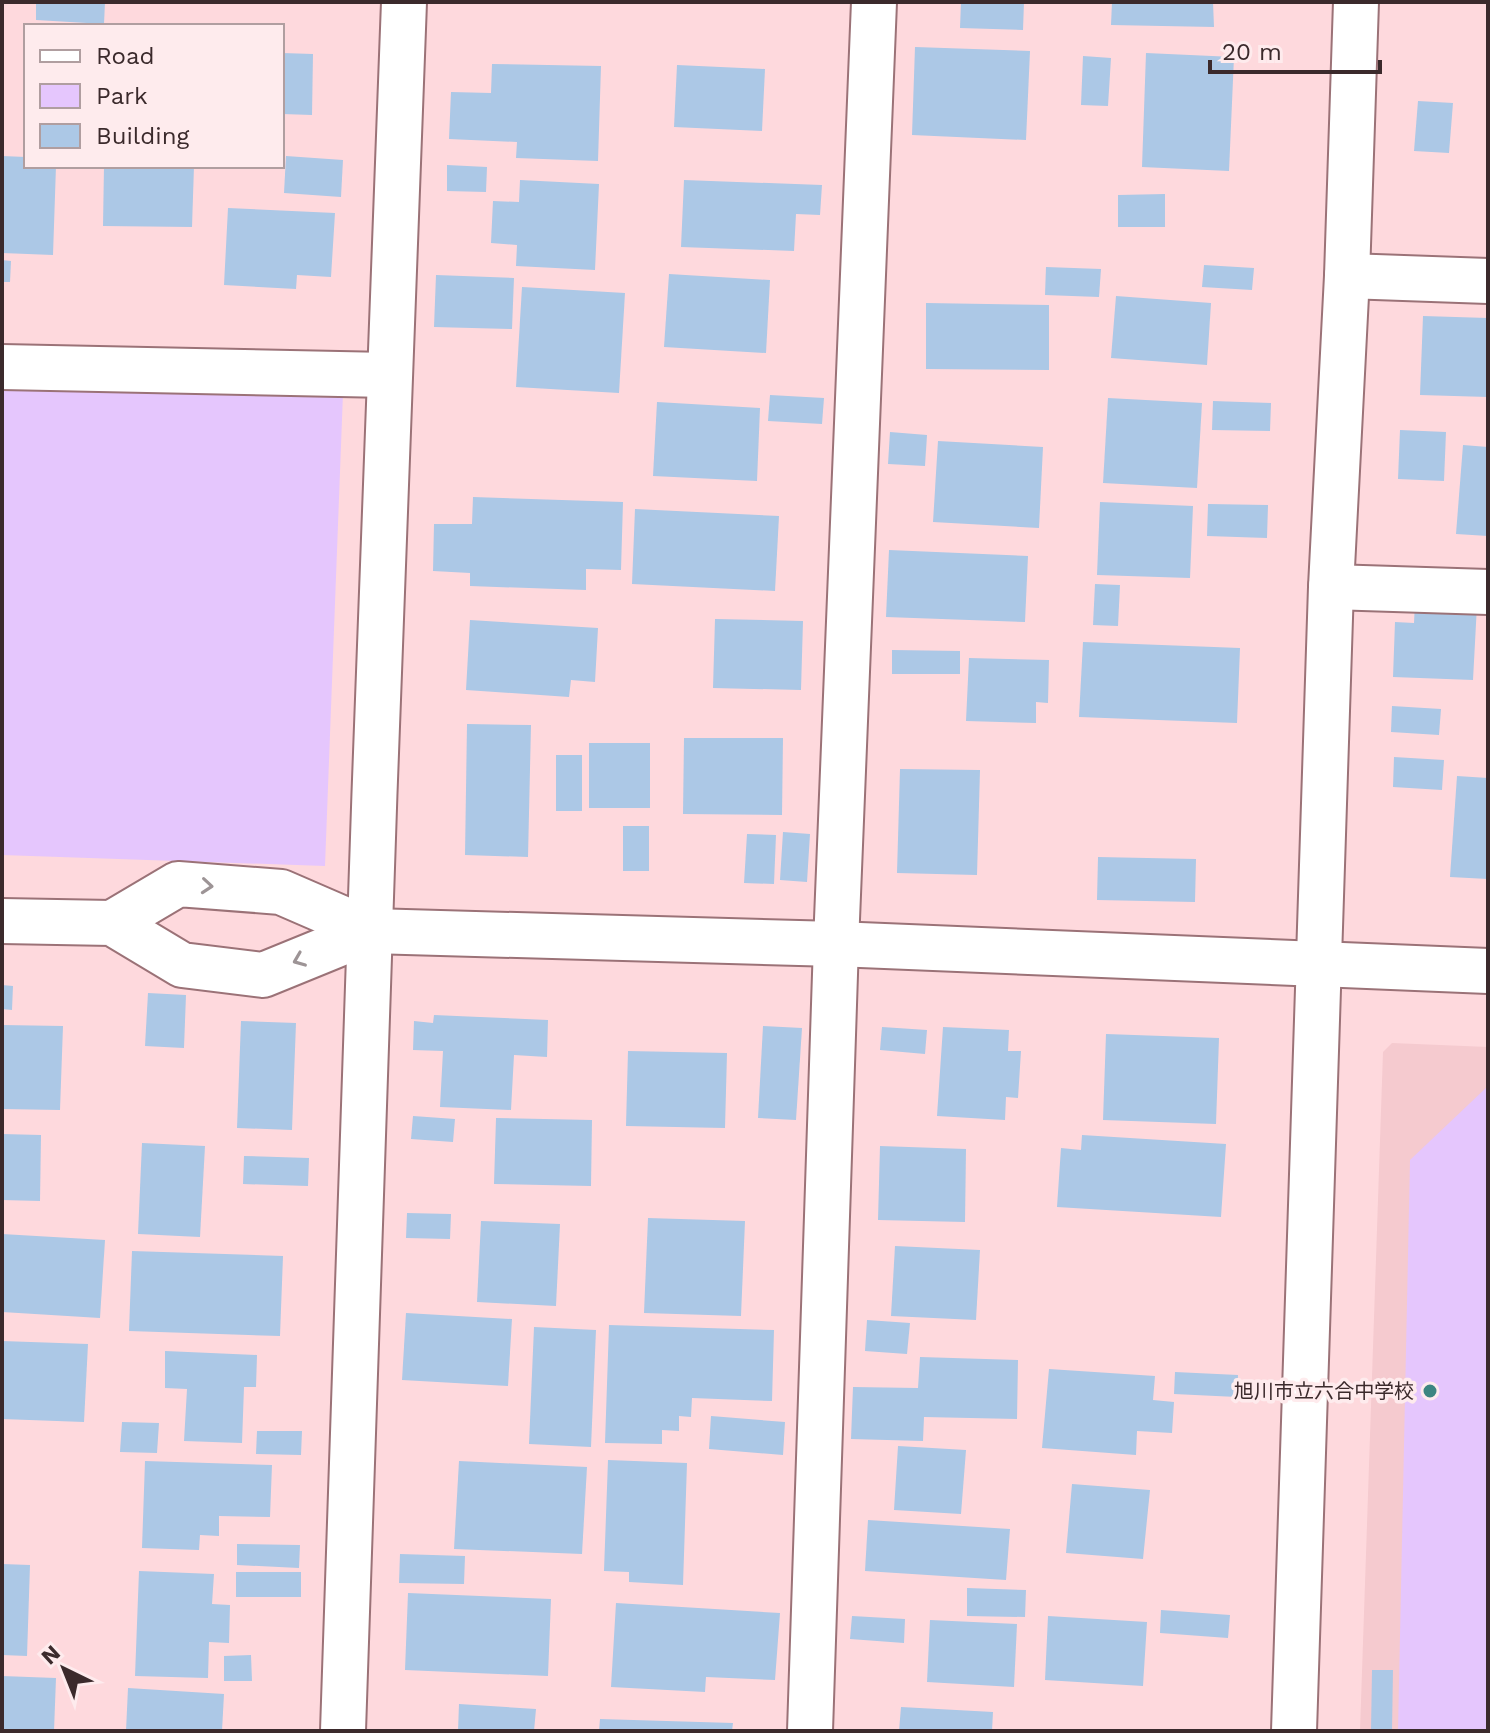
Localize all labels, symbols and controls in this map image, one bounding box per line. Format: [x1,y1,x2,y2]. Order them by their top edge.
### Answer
legend [24,24,284,168]
scale bar [1210,24,1380,74]
text: 20 m [1222,38,1282,66]
text: Road [96,42,155,70]
text: Park [96,82,148,110]
text: Building [96,122,189,150]
one-way arrow [201,877,214,894]
one-way arrow [293,951,307,967]
place label: 旭川市立六合中学校 [1234,1379,1414,1403]
marker: 旭川市立六合中学校 [1421,1382,1439,1400]
north arrow [24,1629,104,1709]
text: N [36,1640,65,1669]

